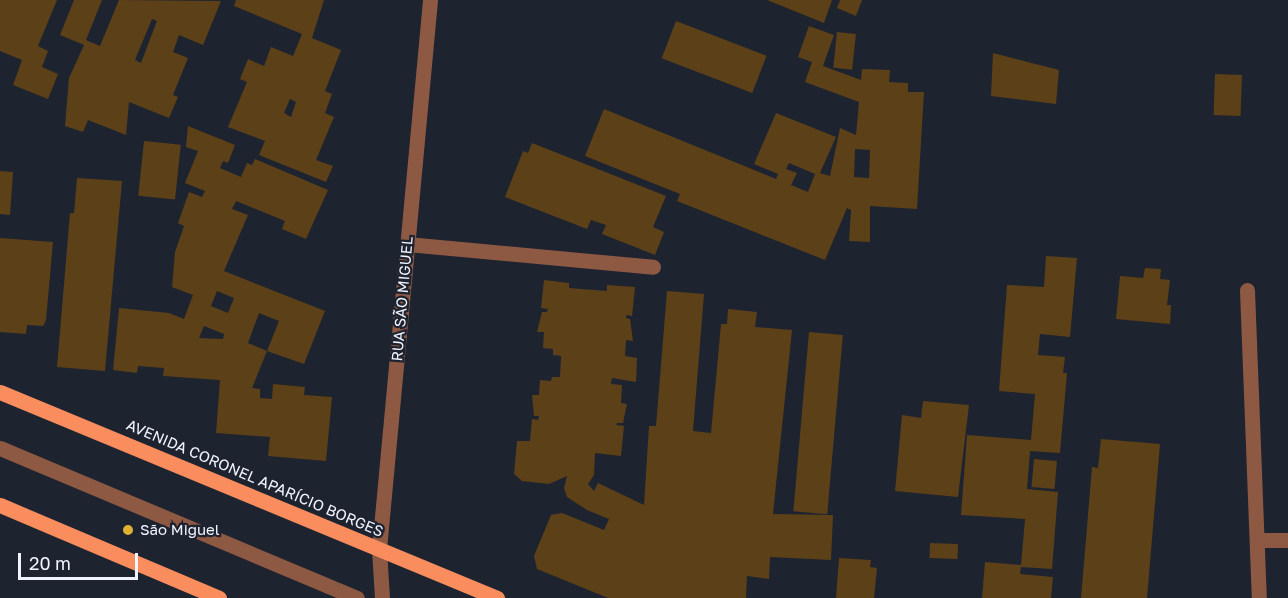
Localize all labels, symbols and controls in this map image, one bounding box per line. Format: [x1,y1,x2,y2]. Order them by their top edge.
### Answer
street label: RUA SÃO MIGUEL [388,236,416,362]
street label: AVENIDA CORONEL APARÍCIO BORGES [124,416,386,540]
place label: São Miguel [140,521,220,539]
marker: São Miguel [121,523,135,537]
scale bar [21,541,141,579]
text: 20 m [29,552,71,574]

